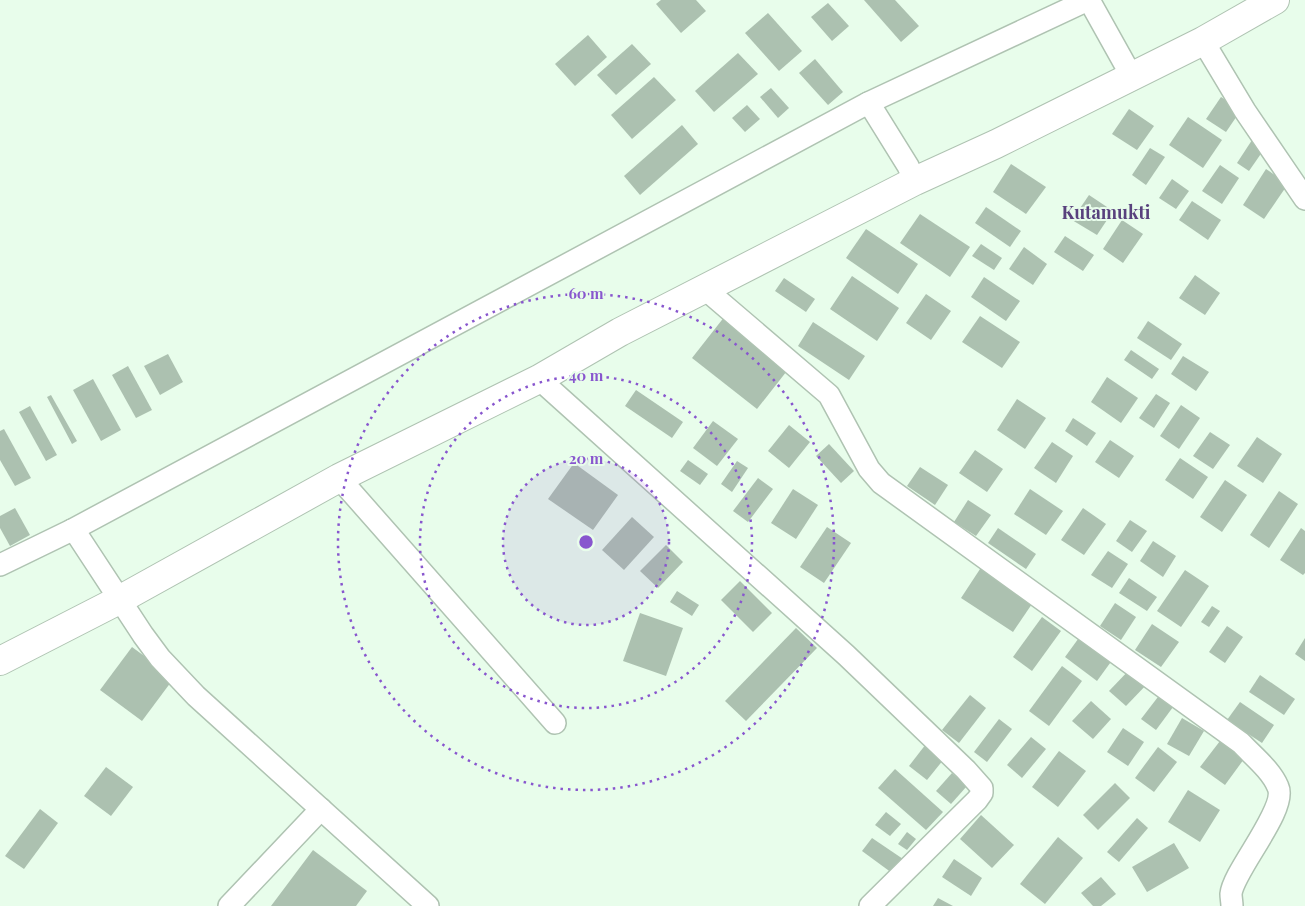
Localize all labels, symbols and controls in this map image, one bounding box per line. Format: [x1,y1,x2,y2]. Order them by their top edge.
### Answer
district label: Kutamukti [1062,200,1151,224]
text: 60 m [568,283,604,303]
text: 40 m [569,365,604,385]
text: 20 m [569,448,604,468]
centre of rings [577,533,595,551]

